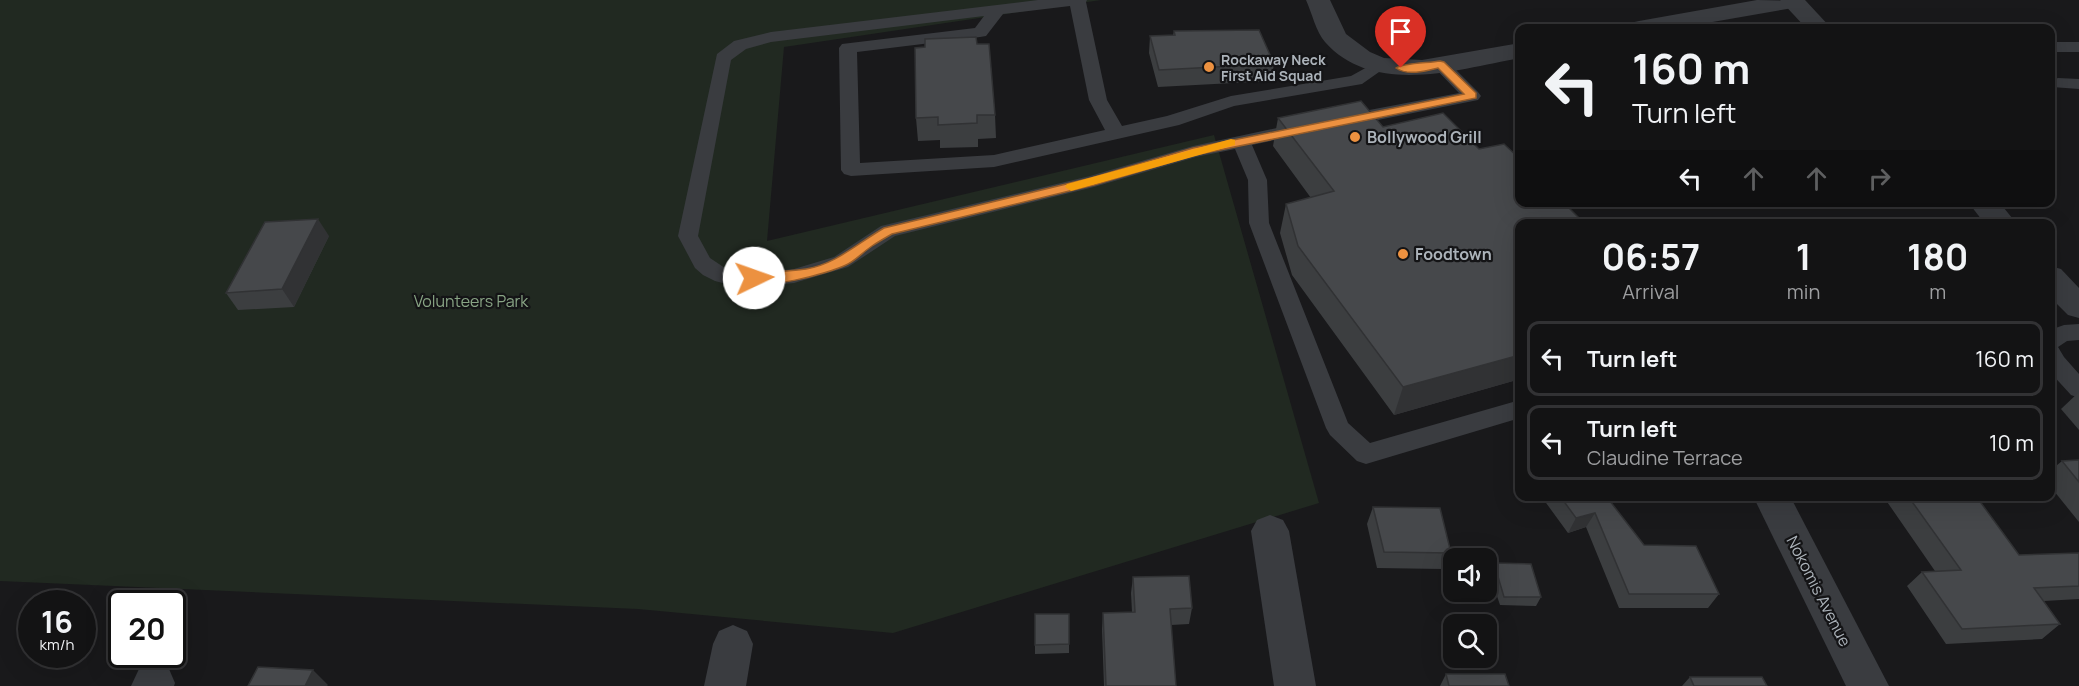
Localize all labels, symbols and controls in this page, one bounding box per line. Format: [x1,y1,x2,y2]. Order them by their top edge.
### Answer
pin [1375,6,1426,68]
icon: arrive [1384,15,1417,48]
text: 160 m [1632,39,1750,97]
icon: left [1533,48,1611,126]
place label: Rockaway Neck First Aid Squad [1221,50,1326,85]
marker: Rockaway Neck First Aid Squad [1202,60,1216,74]
text: Turn left [1632,94,1736,131]
place label: Bollywood Grill [1367,126,1482,148]
marker: Bollywood Grill [1348,130,1362,144]
icon: left [1674,162,1707,195]
icon: ahead [1737,162,1770,195]
icon: ahead [1800,162,1833,195]
icon: right [1863,162,1896,195]
text: 06:57 [1602,232,1700,281]
text: 1 [1796,232,1811,281]
text: 180 [1907,232,1968,281]
place label: Foodtown [1415,243,1492,265]
position arrow [722,246,786,310]
marker: Foodtown [1396,247,1410,261]
text: Arrival [1622,278,1679,305]
text: min [1787,278,1820,305]
text: m [1929,278,1946,305]
park label: Volunteers Park [414,290,529,312]
icon: left [1536,342,1569,375]
text: Turn left [1587,344,1677,374]
text: 160 m [1975,344,2034,374]
text: Turn left [1587,414,1677,444]
icon: left [1536,426,1569,459]
text: 10 m [1989,428,2034,458]
text: Claudine Terrace [1587,444,1743,471]
street label: Nokomis Avenue [1782,532,1856,650]
map controls [1443,548,1497,668]
button: sound [1443,548,1497,602]
speed limit sign: 20 [108,590,186,668]
text: 16 [41,601,73,642]
button: search [1443,614,1497,668]
text: km/h [40,634,74,655]

